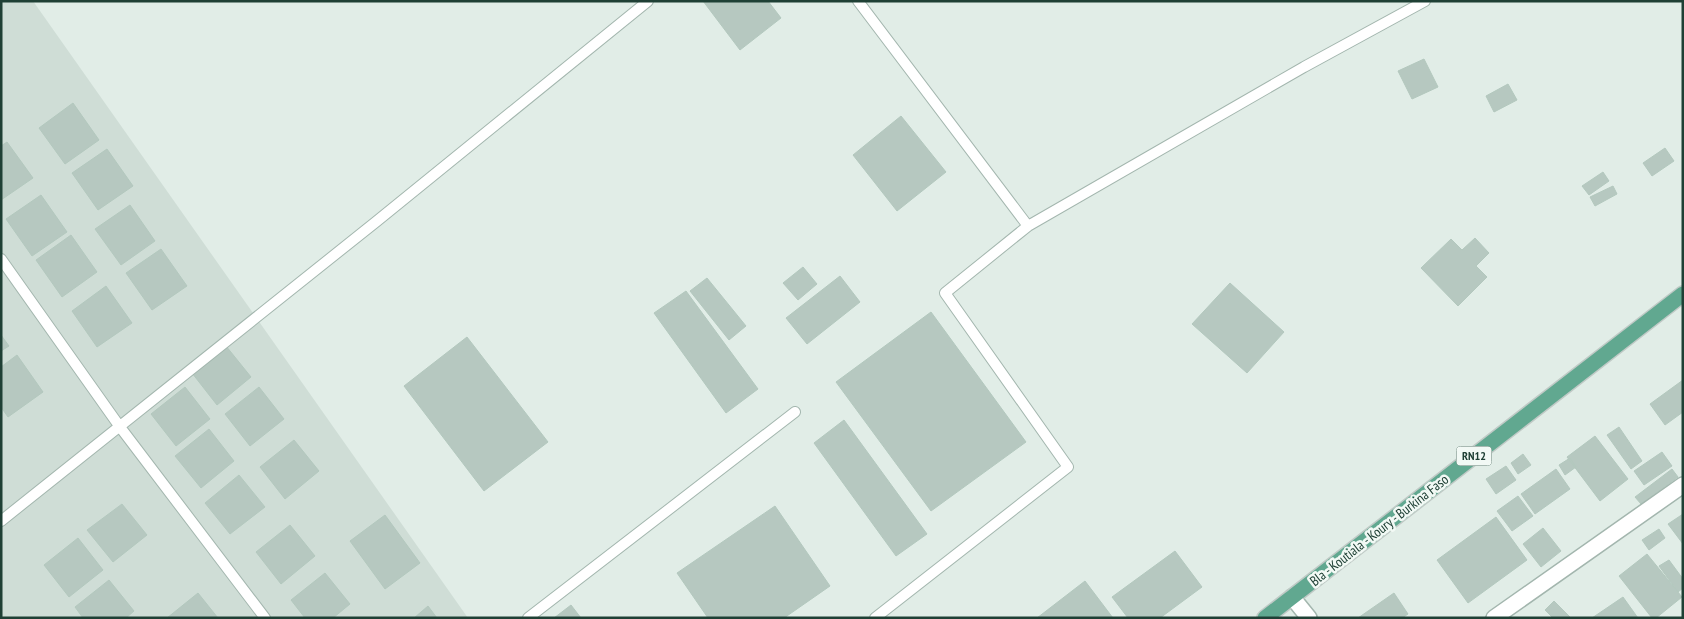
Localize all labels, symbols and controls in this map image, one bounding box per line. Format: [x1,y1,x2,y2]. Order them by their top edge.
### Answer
road number: RN12 [1456,446,1492,466]
street label: Bla - Koutiala - Koury - Burkina Faso [1306,470,1452,590]

